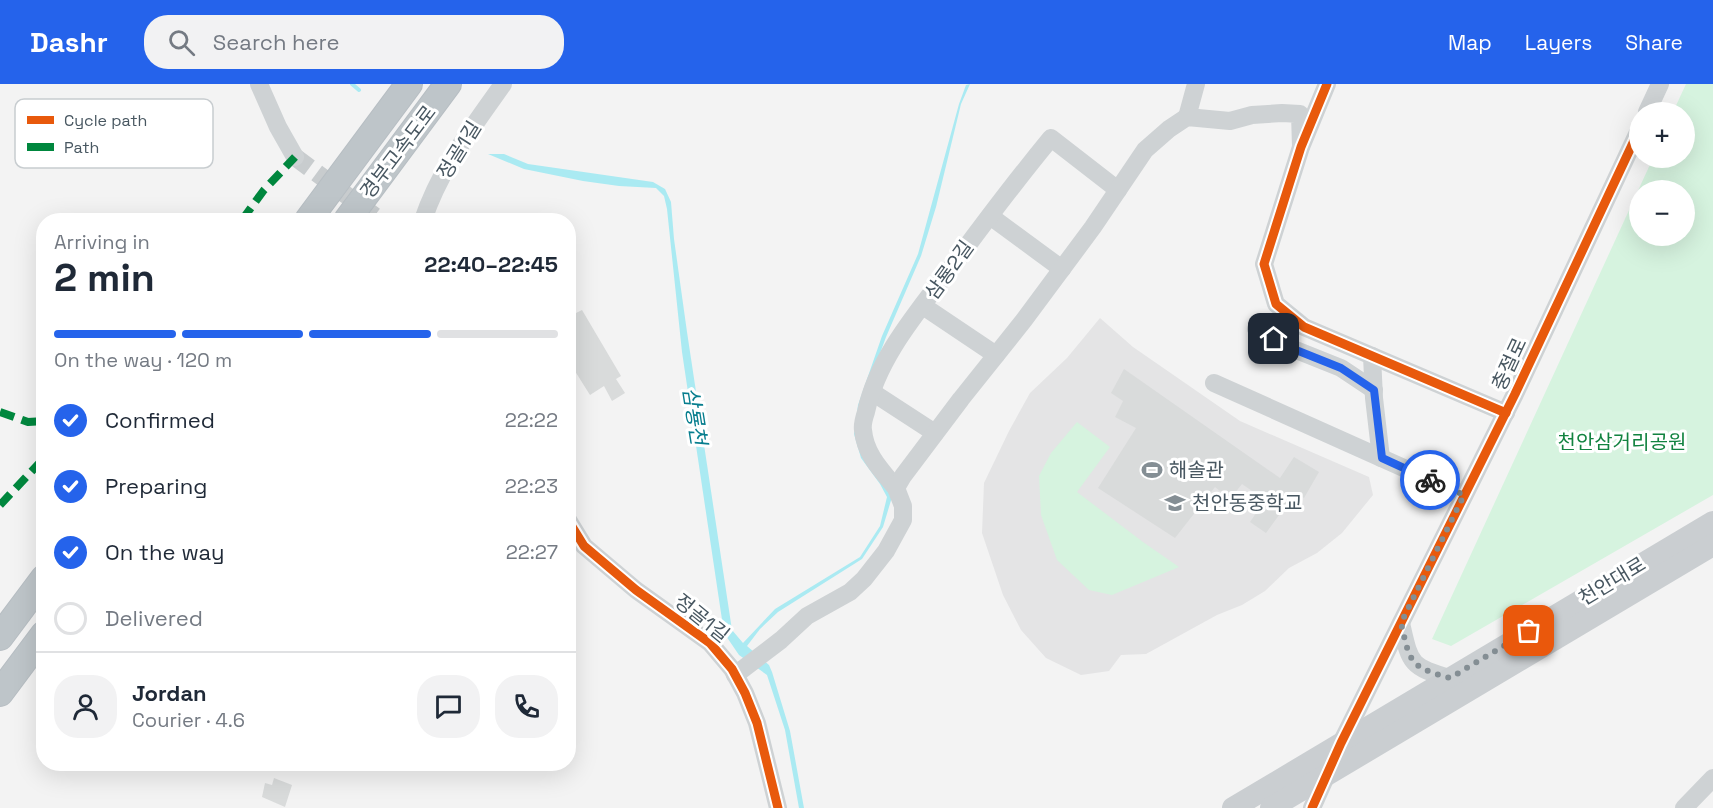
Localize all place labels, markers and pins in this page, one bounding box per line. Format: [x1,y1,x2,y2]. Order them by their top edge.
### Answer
pin [1248,313,1299,364]
place label: 해솔관 [1169,457,1224,483]
sports icon: 해솔관 [1140,458,1164,482]
place label: 천안동중학교 [1192,490,1302,516]
school or university icon: 천안동중학교 [1163,491,1187,515]
pin [1503,605,1554,656]

